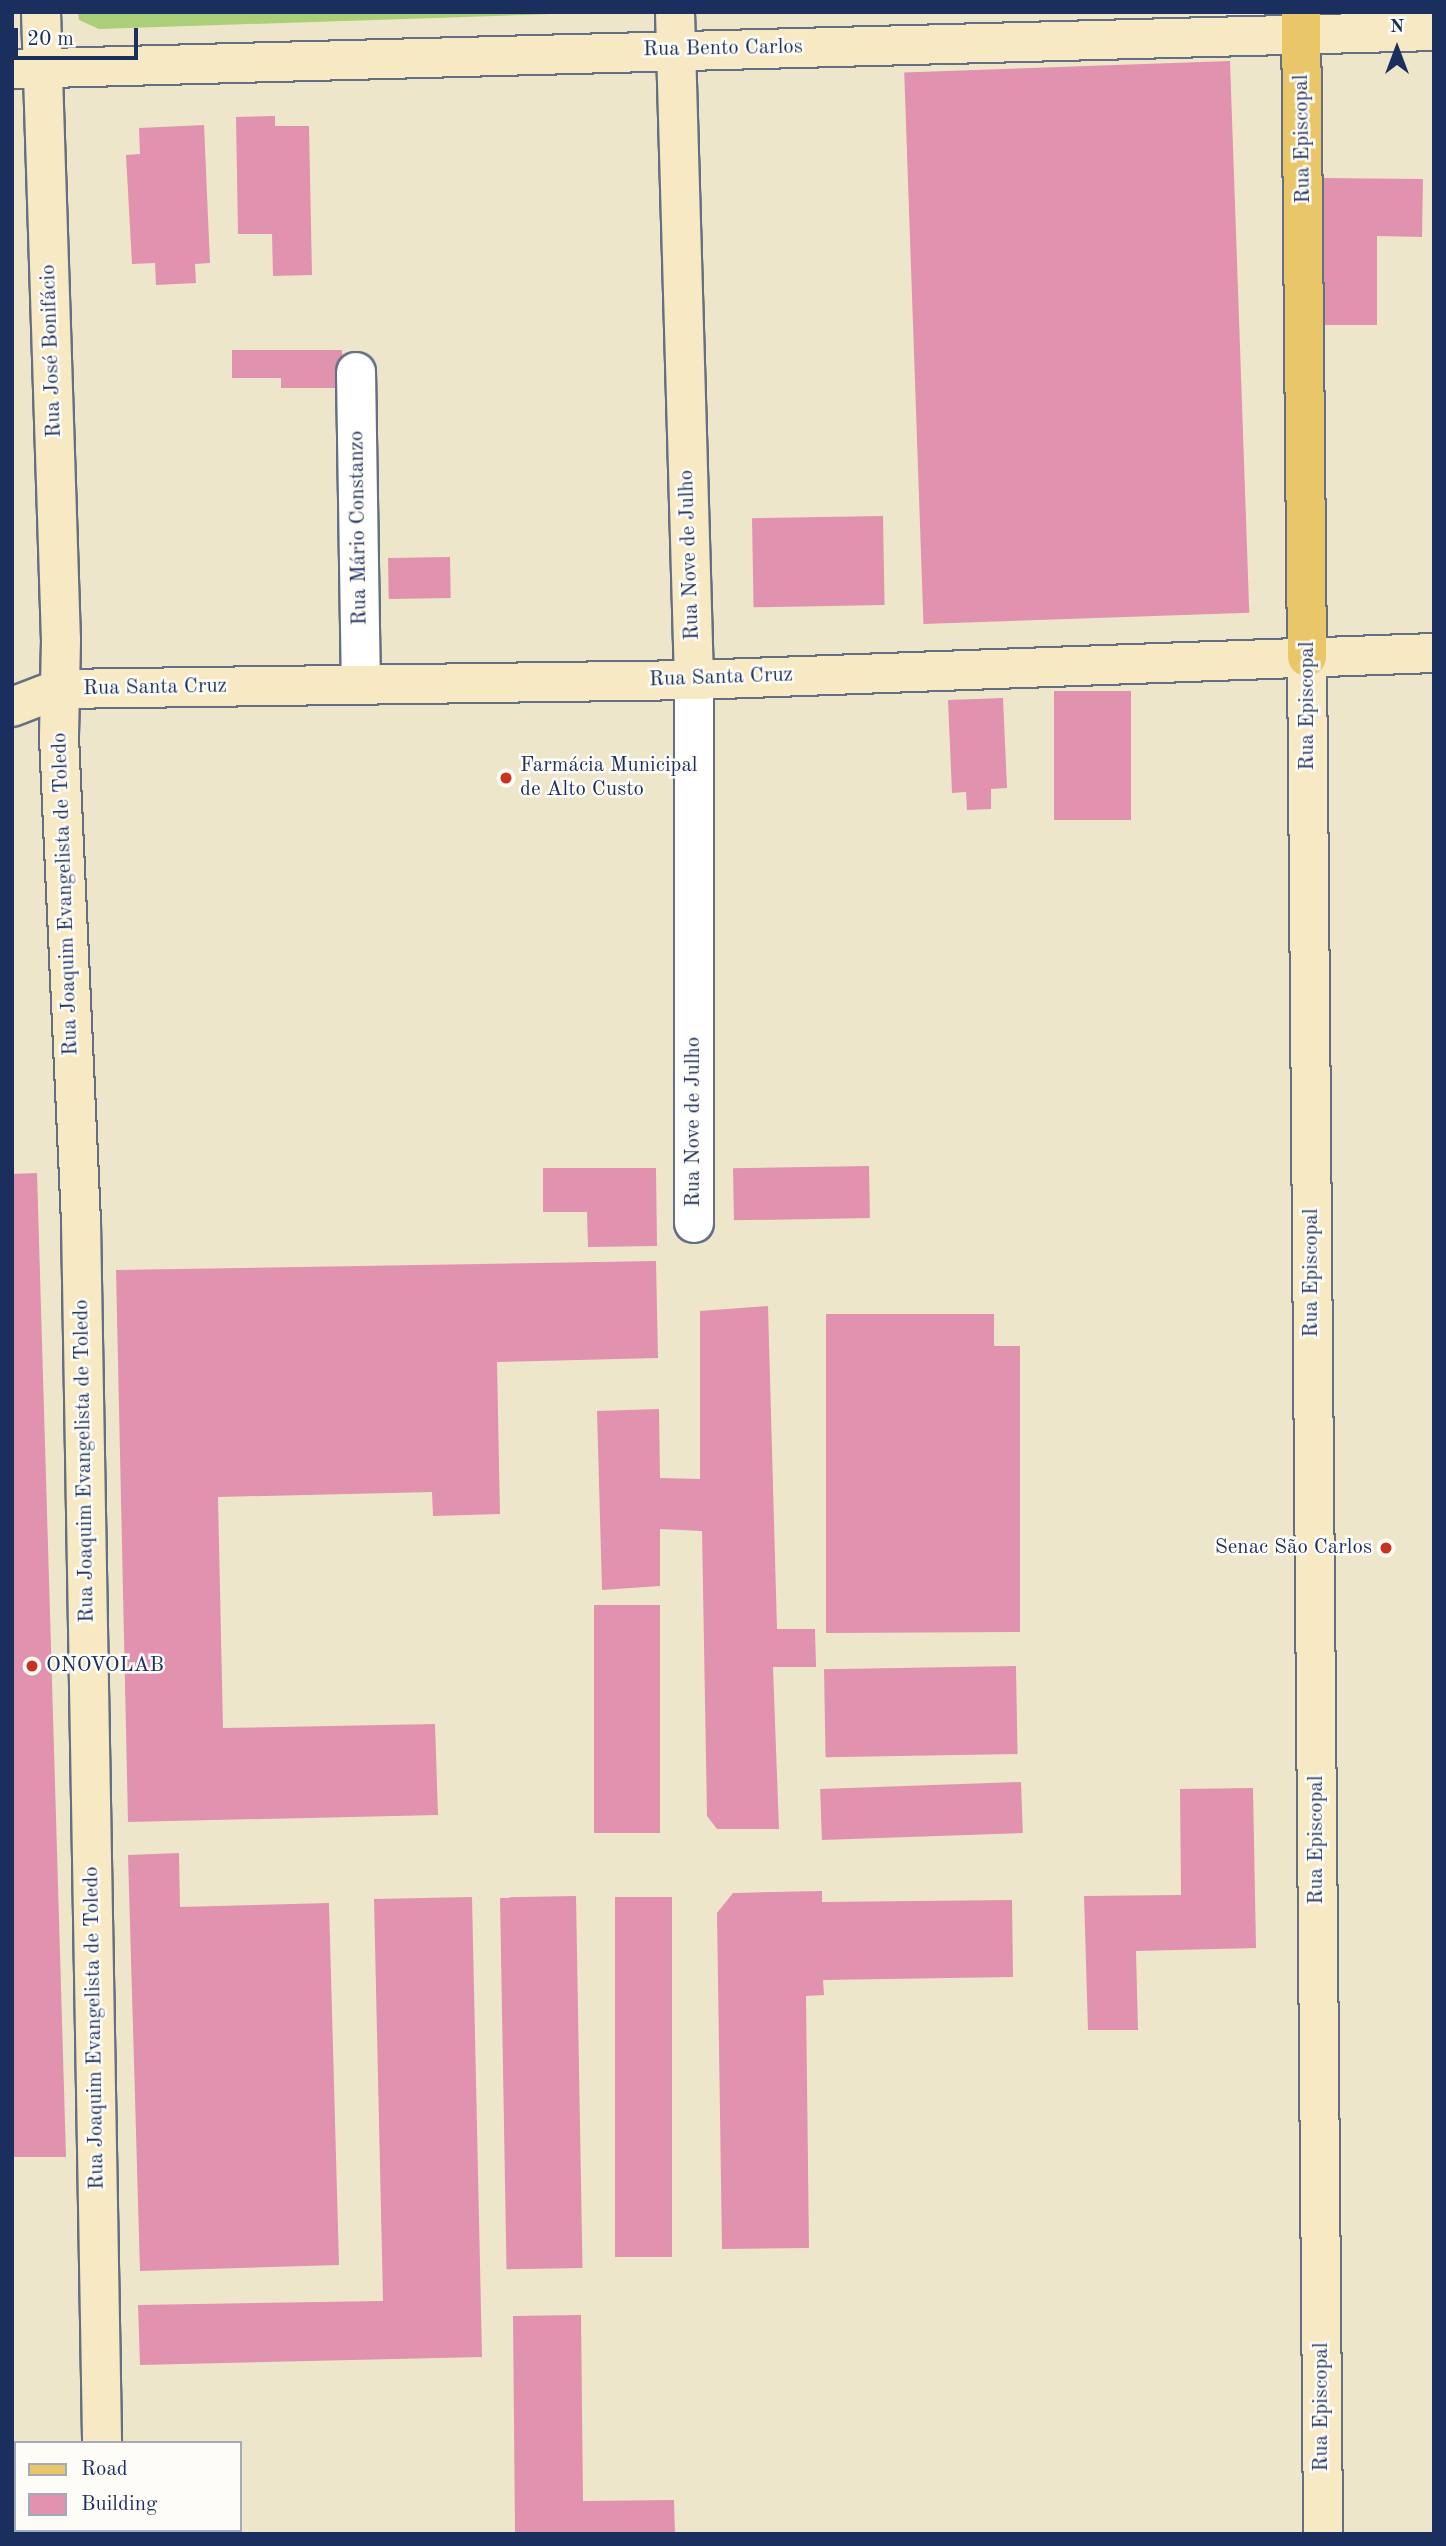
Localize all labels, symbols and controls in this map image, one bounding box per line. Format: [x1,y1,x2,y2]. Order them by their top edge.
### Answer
scale bar [18,14,142,58]
north arrow [1362,14,1432,84]
text: N [1390,18,1404,37]
text: 20 m [27,29,74,50]
street label: Rua Bento Carlos [643,35,803,63]
street label: Rua Episcopal [1289,74,1317,204]
street label: Rua José Bonifácio [36,264,68,438]
street label: Rua Mário Constanzo [345,430,373,626]
street label: Rua Nove de Julho [674,469,706,641]
street label: Rua Episcopal [1295,641,1321,771]
street label: Rua Santa Cruz [649,663,793,693]
street label: Rua Santa Cruz [83,674,227,702]
street label: Rua Joaquim Evangelista de Toledo [48,732,84,1056]
place label: Farmácia Municipal de Alto Custo [520,753,698,803]
marker: Farmácia Municipal de Alto Custo [498,770,514,786]
street label: Rua Nove de Julho [681,1037,707,1207]
street label: Rua Episcopal [1299,1208,1325,1338]
street label: Rua Joaquim Evangelista de Toledo [70,1299,100,1623]
place label: Senac São Carlos [1215,1535,1372,1561]
marker: Senac São Carlos [1378,1540,1394,1556]
place label: ONOVOLAB [46,1653,164,1679]
marker: ONOVOLAB [24,1658,40,1674]
street label: Rua Episcopal [1304,1775,1330,1905]
street label: Rua Joaquim Evangelista de Toledo [80,1866,110,2190]
street label: Rua Episcopal [1309,2342,1335,2472]
legend [14,2441,242,2532]
text: Road [81,2459,128,2480]
text: Building [81,2494,157,2515]

